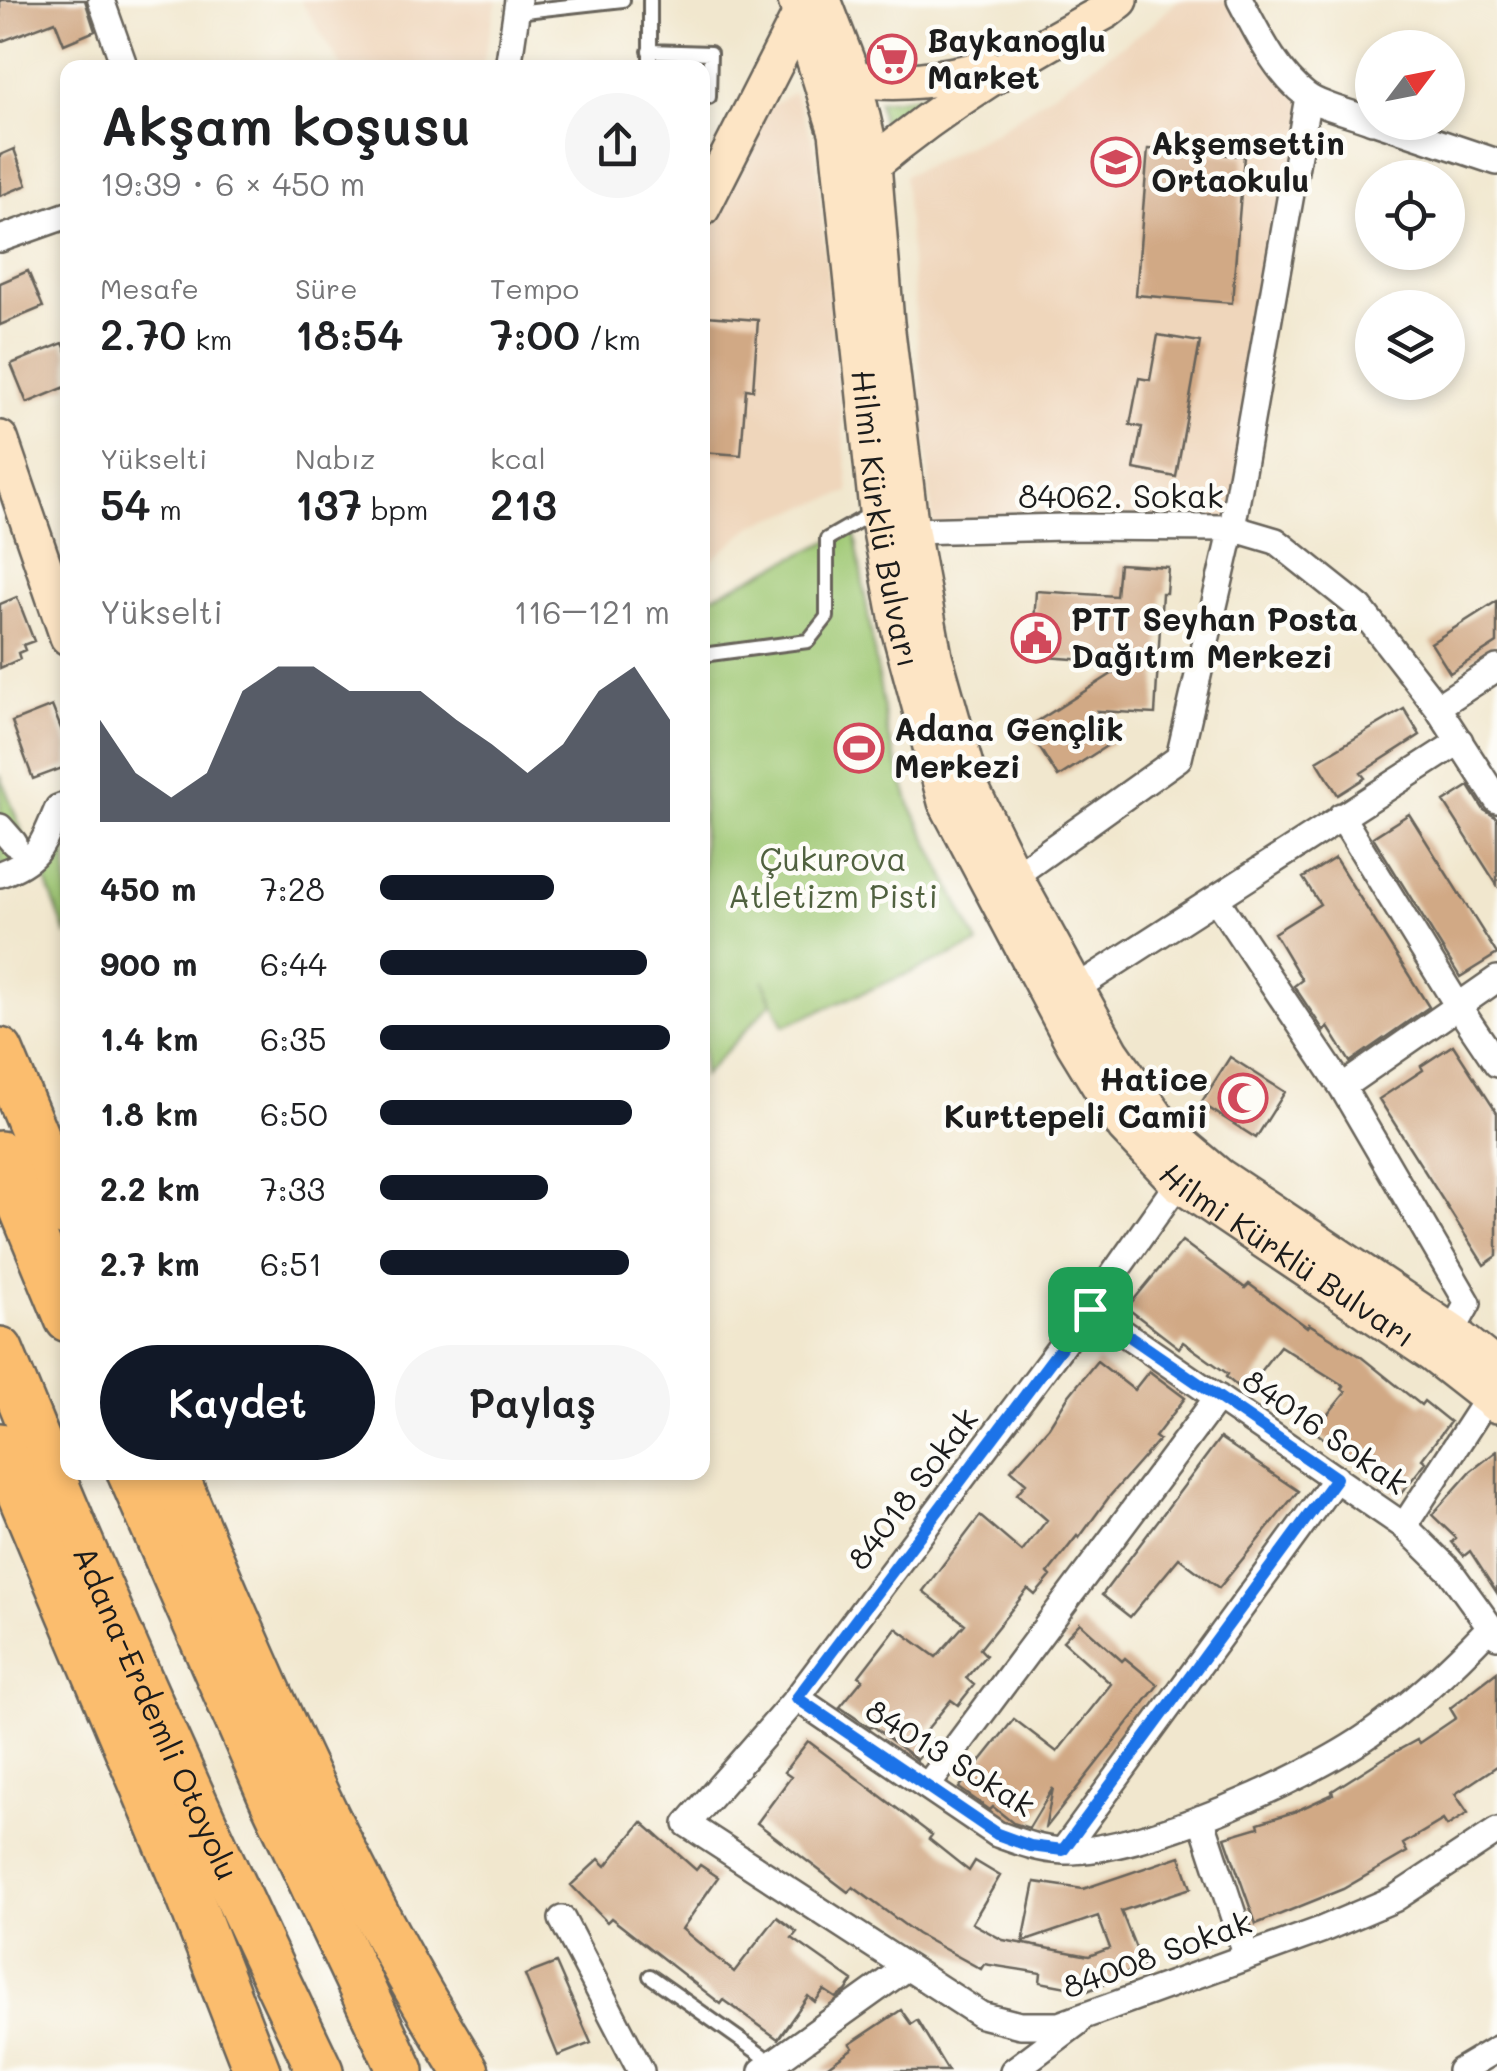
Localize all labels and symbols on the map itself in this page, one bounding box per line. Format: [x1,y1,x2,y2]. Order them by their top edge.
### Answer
place label: Baykanoglu Market [927,18,1106,97]
north arrow [1355,30,1465,140]
supermarket icon: Baykanoglu Market [866,33,918,85]
place label: Akşemsettin Ortaokulu [1151,121,1345,200]
school or university icon: Akşemsettin Ortaokulu [1090,136,1142,188]
street label: Hilmi Kürklü Bulvarı [843,368,932,672]
street label: 84062. Sokak [1018,474,1224,516]
place label: PTT Seyhan Posta Dağıtım Merkezi [1071,597,1358,676]
public building icon: PTT Seyhan Posta Dağıtım Merkezi [1010,612,1062,664]
place label: Adana Gençlik Merkezi [894,707,1124,786]
sports icon: Adana Gençlik Merkezi [833,722,885,774]
park label: Çukurova Atletizm Pisti [728,837,938,916]
place label: Hatice Kurttepeli Camii [944,1057,1208,1136]
mosque icon: Hatice Kurttepeli Camii [1217,1072,1269,1124]
street label: Hilmi Kürklü Bulvarı [1151,1153,1424,1356]
pin [1048,1267,1133,1352]
street label: 84016 Sokak [1235,1358,1417,1503]
street label: 84018 Sokak [837,1398,986,1577]
street label: Adana-Erdemli Otoyolu [65,1539,250,1886]
street label: 84013 Sokak [858,1688,1044,1825]
street label: 84008 Sokak [1056,1900,1257,2007]

